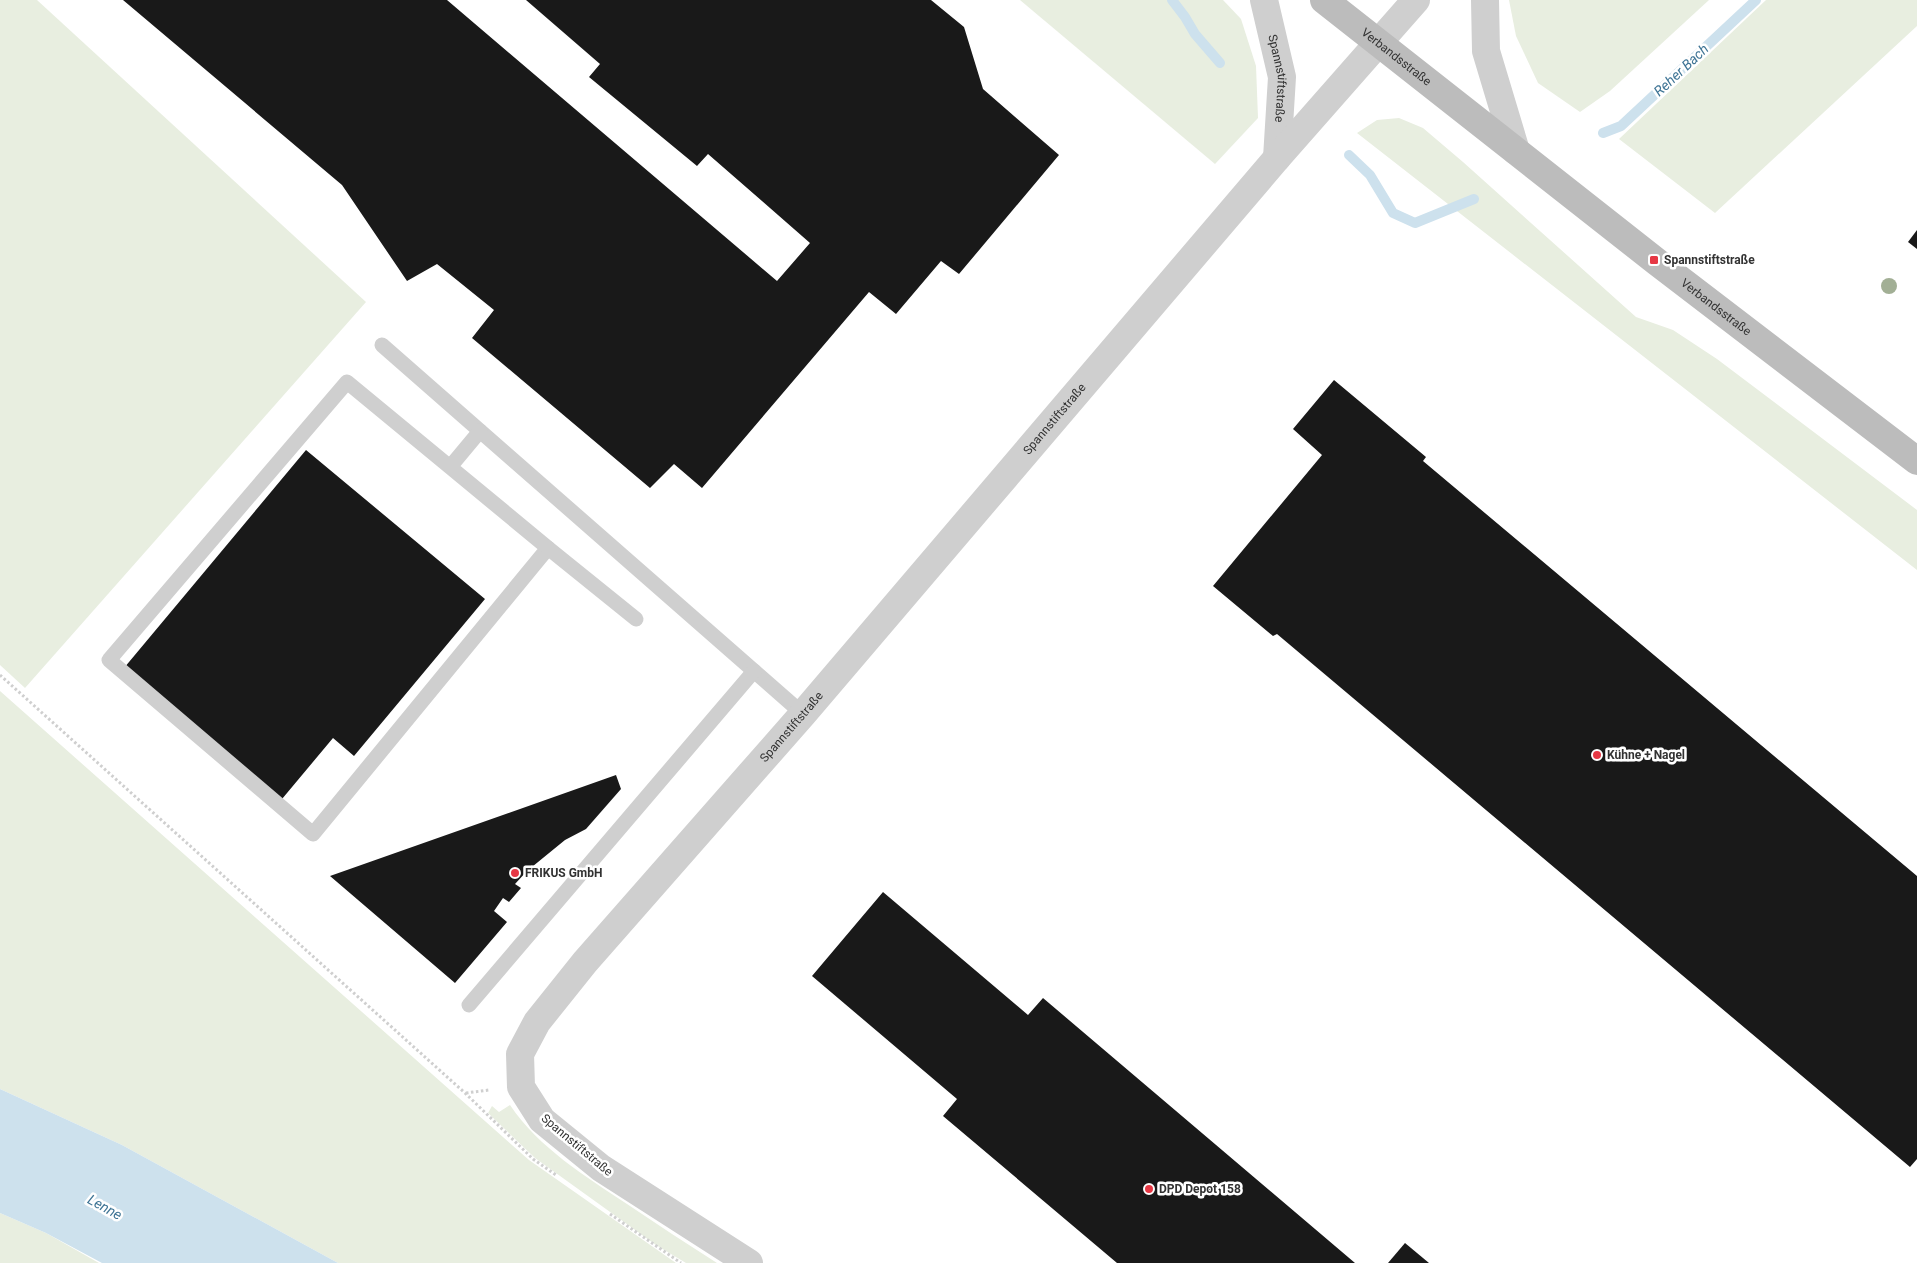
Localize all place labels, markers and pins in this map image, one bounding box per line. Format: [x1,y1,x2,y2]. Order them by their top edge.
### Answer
place label: Spannstiftstraße [1664,253,1755,267]
marker: Spannstiftstraße [1648,254,1660,266]
place label: Kühne + Nagel [1607,748,1685,762]
marker: Kühne + Nagel [1591,749,1603,761]
place label: FRIKUS GmbH [525,866,603,880]
marker: FRIKUS GmbH [509,867,521,879]
place label: DPD Depot 158 [1159,1182,1241,1196]
marker: DPD Depot 158 [1143,1183,1155,1195]

